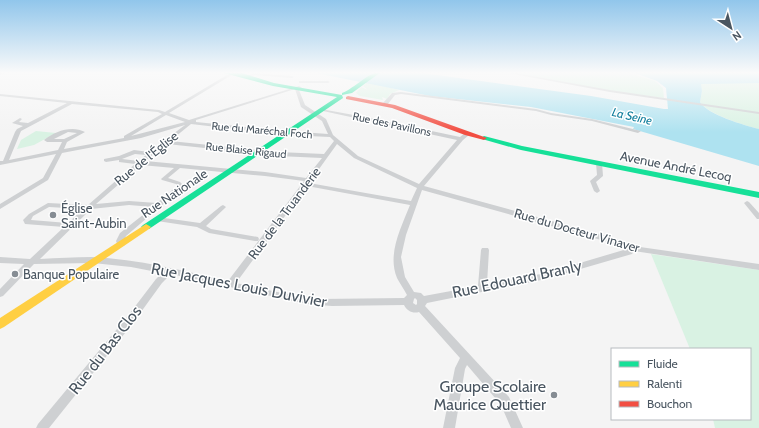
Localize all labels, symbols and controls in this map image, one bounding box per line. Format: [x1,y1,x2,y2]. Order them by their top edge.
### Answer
north arrow [711,8,751,48]
text: N [730,28,744,44]
water label: La Seine [610,104,654,128]
street label: Rue des Pavillons [351,109,433,139]
street label: Rue du Maréchal Foch [211,119,313,141]
street label: Rue de l'Église [110,126,181,189]
street label: Rue Blaise Rigaud [205,139,287,161]
street label: Avenue André Lecoq [619,147,733,185]
street label: Rue de la Truanderie [244,164,324,262]
street label: Rue Nationale [138,165,211,221]
place label: Église Saint-Aubin [61,199,127,231]
street label: Rue du Docteur Vinaver [512,204,642,256]
marker: Église Saint-Aubin [48,210,58,220]
street label: Rue Edouard Branly [450,256,584,302]
street label: Rue Jacques Louis Duvivier [150,259,329,312]
place label: Banque Populaire [23,266,119,282]
marker: Banque Populaire [10,269,20,279]
street label: Rue du Bas Clos [65,302,146,398]
legend [611,348,751,420]
text: Fluide [647,356,678,371]
text: Ralenti [647,376,682,391]
place label: Groupe Scolaire Maurice Quettier [433,377,547,414]
marker: Groupe Scolaire Maurice Quettier [549,390,559,400]
text: Bouchon [647,396,693,411]

